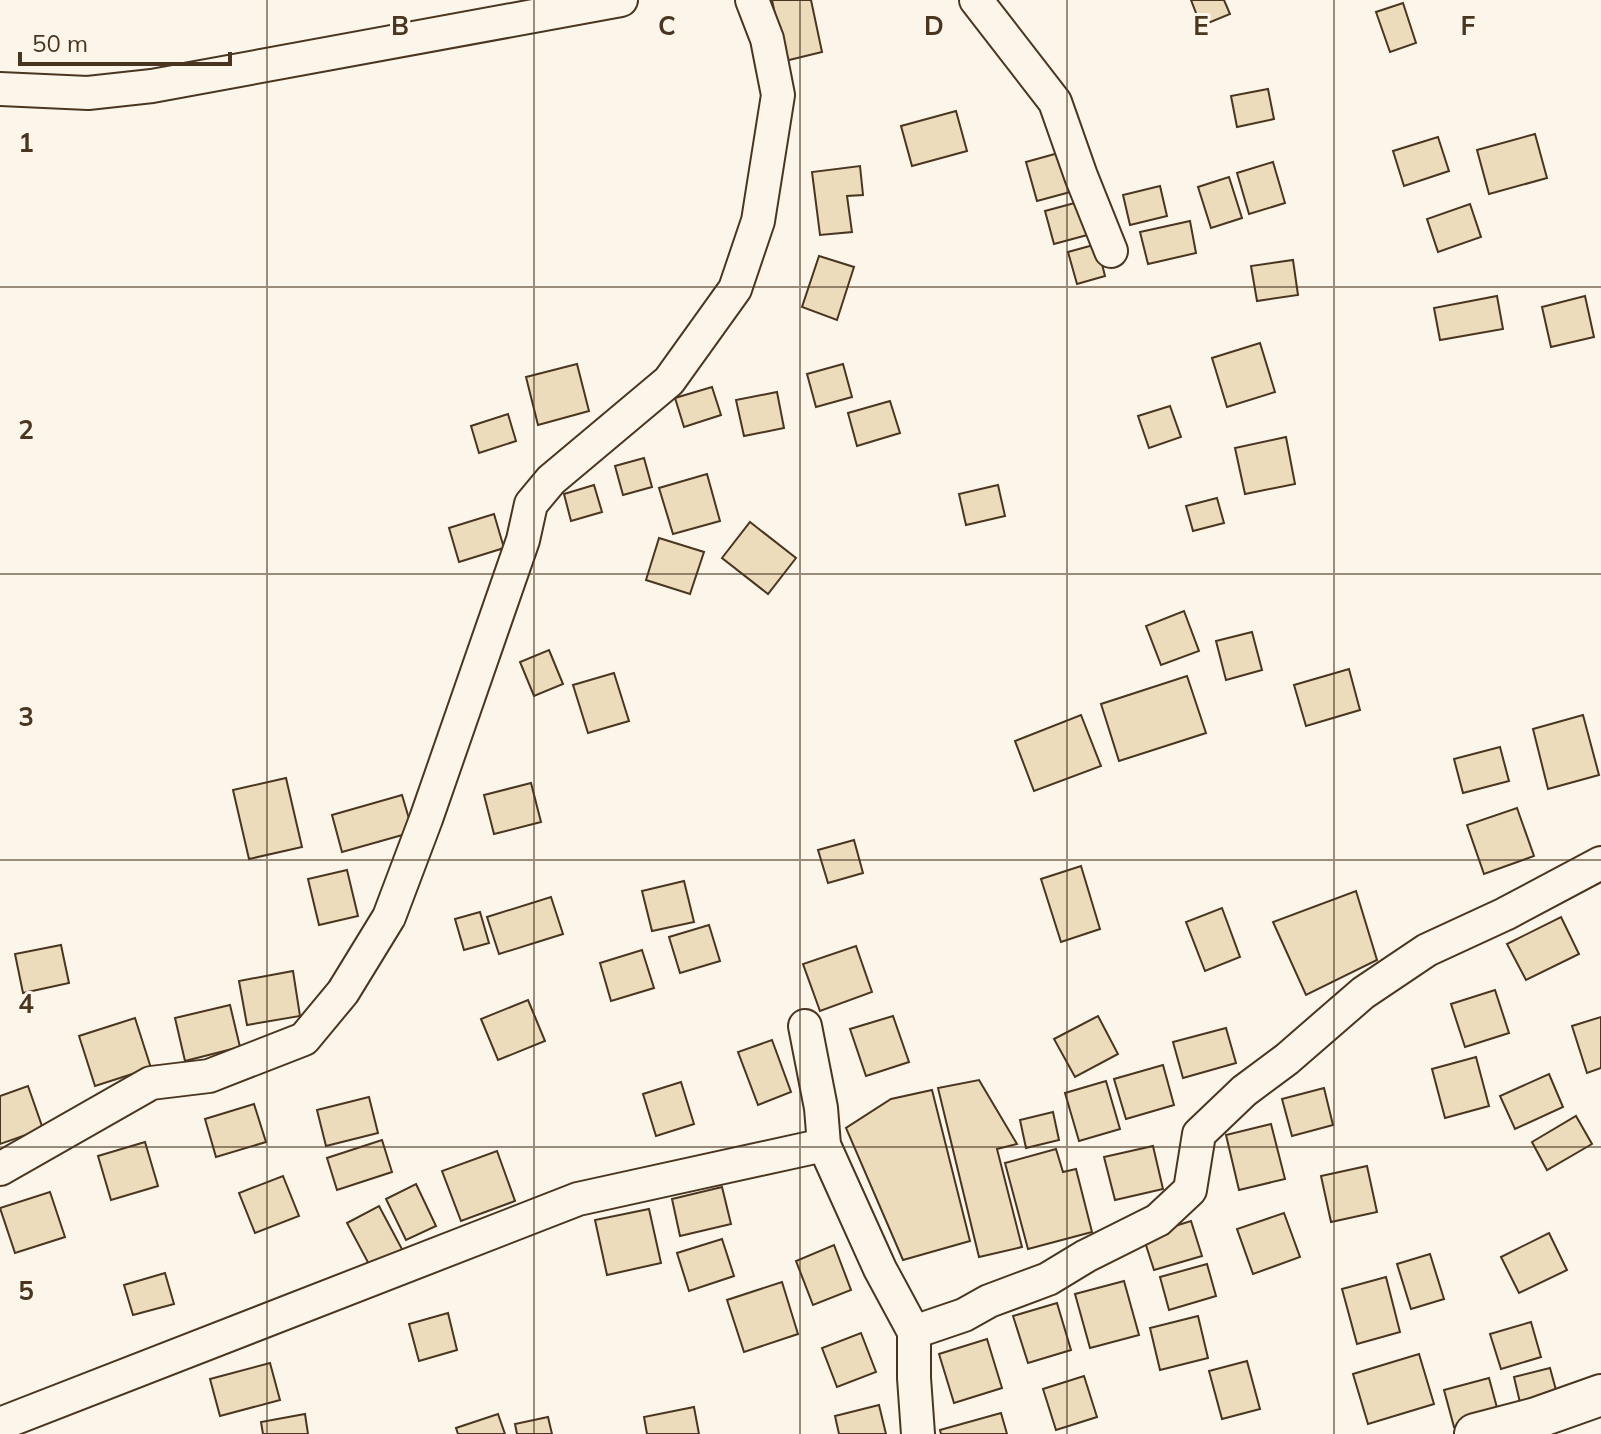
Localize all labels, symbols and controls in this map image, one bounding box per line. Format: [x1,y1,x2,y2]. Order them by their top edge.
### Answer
text: B [391,9,409,42]
text: C [658,9,676,42]
text: D [924,9,944,42]
text: E [1193,9,1209,42]
text: F [1461,9,1476,42]
scale bar [20,16,230,66]
text: 50 m [32,28,88,58]
text: 1 [18,126,34,159]
text: 2 [18,413,34,446]
text: 3 [18,700,34,733]
text: 4 [18,987,34,1020]
text: 5 [18,1274,34,1307]

